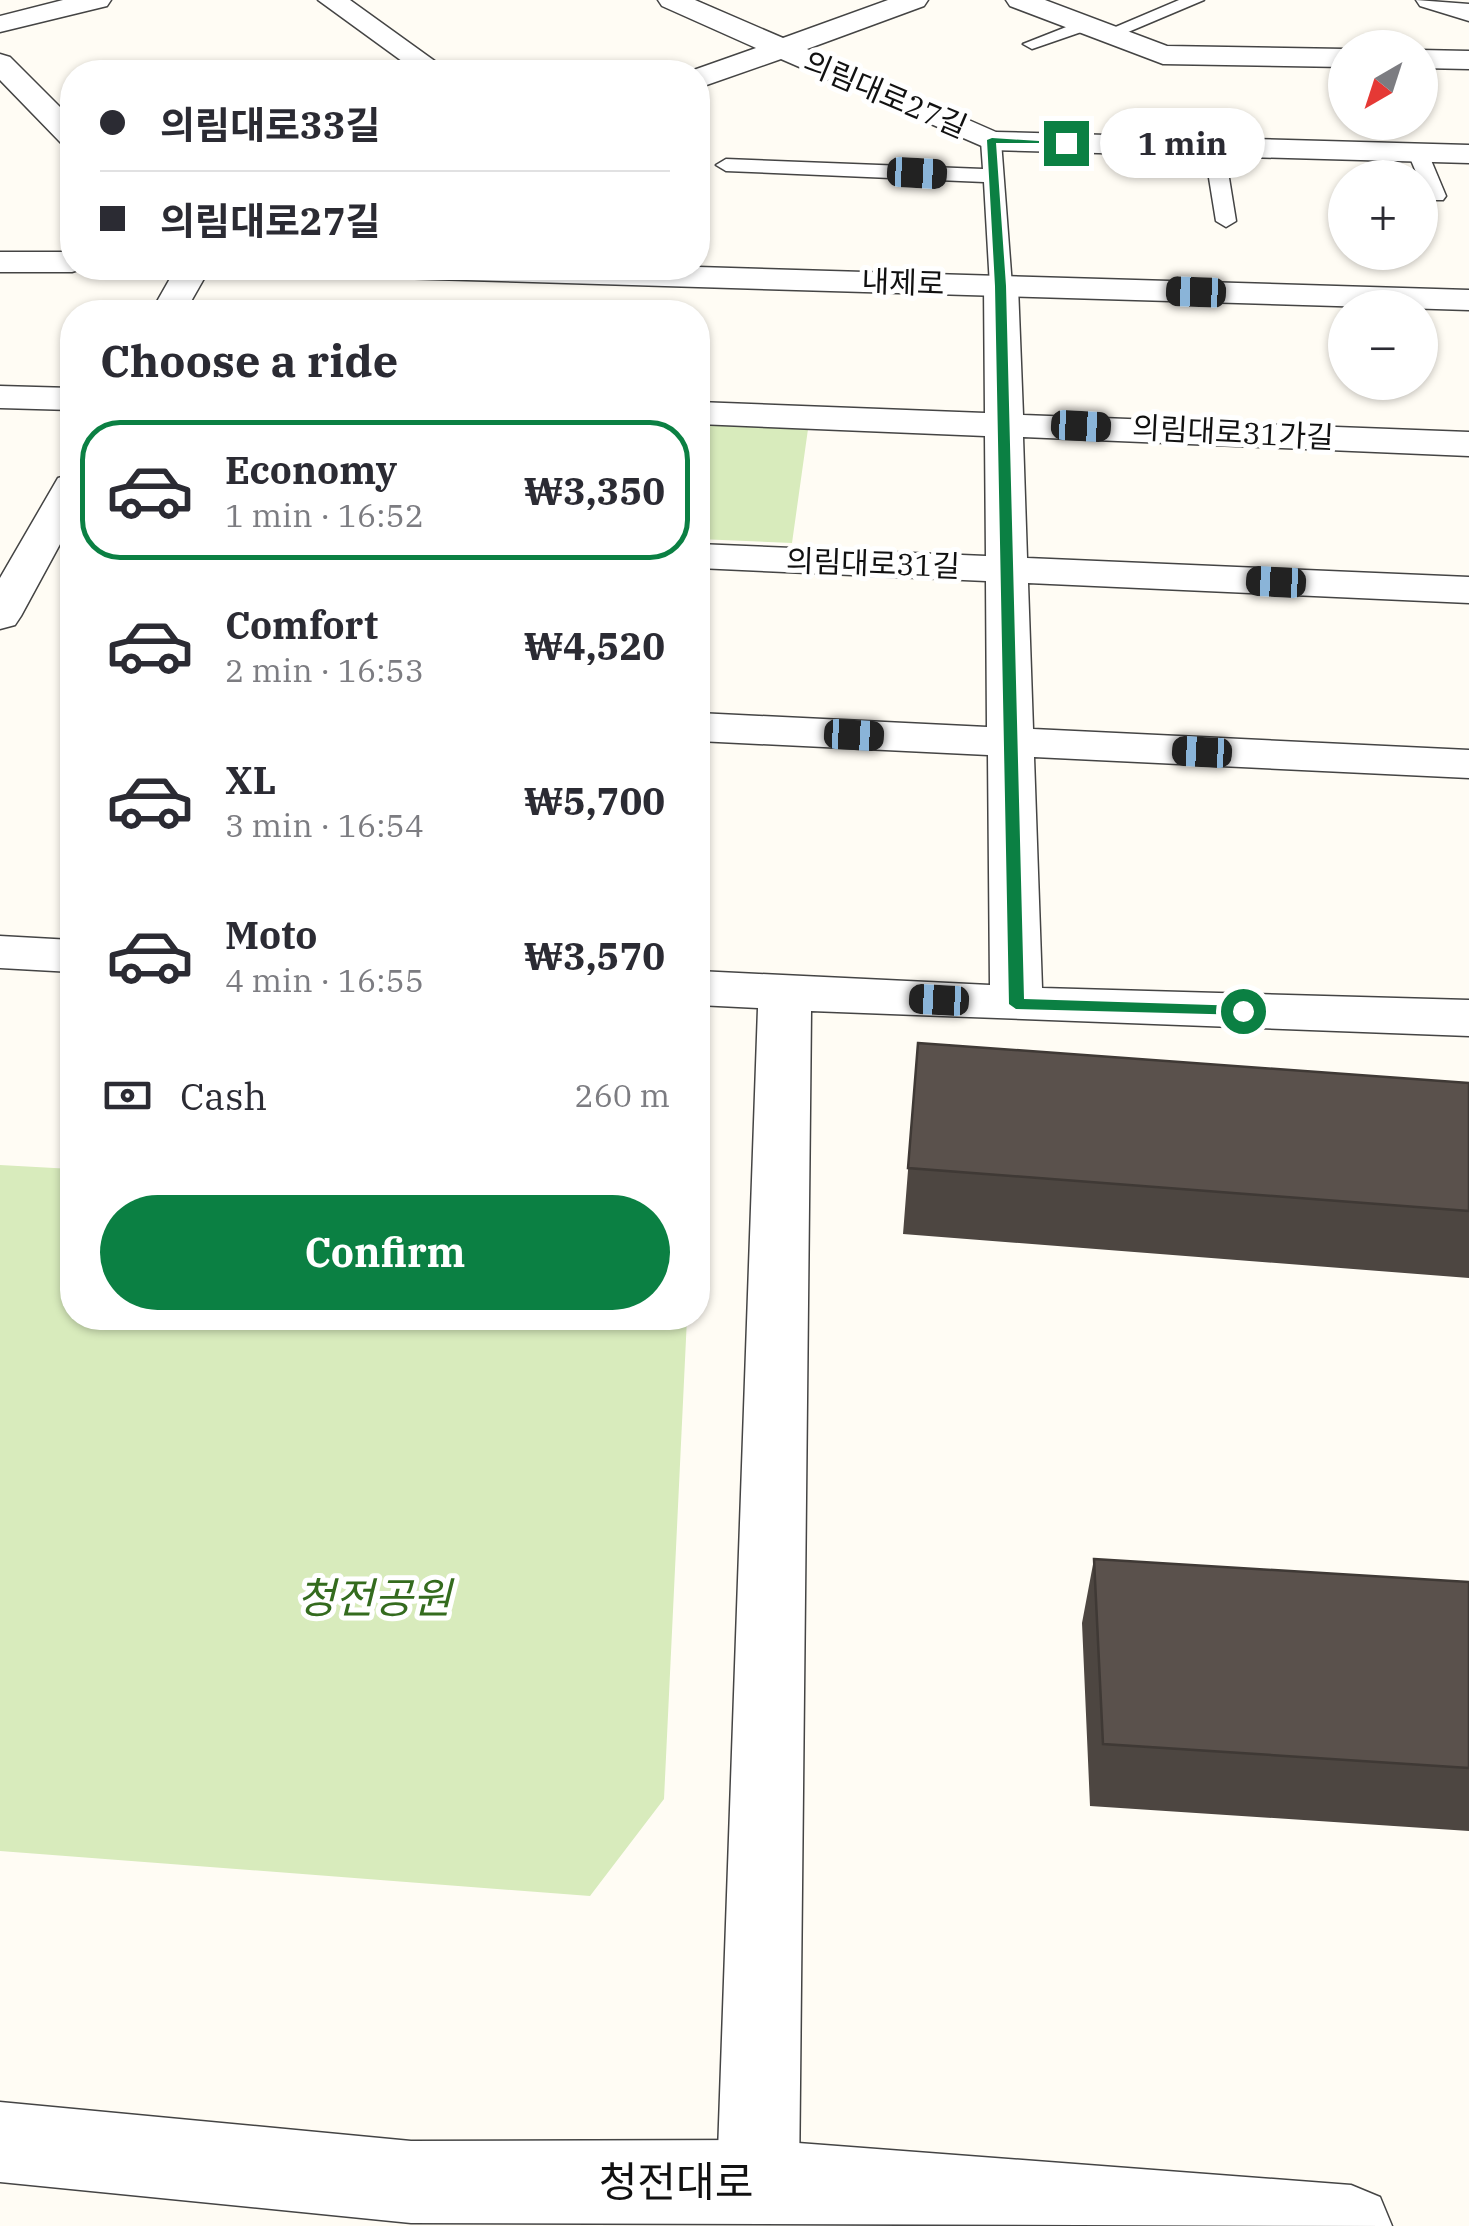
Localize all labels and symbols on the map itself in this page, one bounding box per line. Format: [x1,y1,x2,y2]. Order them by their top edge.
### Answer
north arrow [1328,30,1438,140]
street label: 의림대로27길 [798,42,973,146]
callout: 1 min [1101,108,1266,178]
route end [1044,121,1089,166]
car [886,156,948,190]
street label: 내제로 [861,261,945,302]
car [1165,276,1227,308]
street label: 의림대로31가길 [1131,407,1335,456]
car [1050,409,1112,443]
street label: 의림대로31길 [785,540,961,585]
car [1245,565,1307,599]
car [823,718,885,752]
car [1171,735,1233,769]
car [908,983,970,1017]
route start [1221,989,1266,1034]
park label: 청전공원 [297,1570,455,1625]
street label: 청전대로 [599,2154,753,2209]

